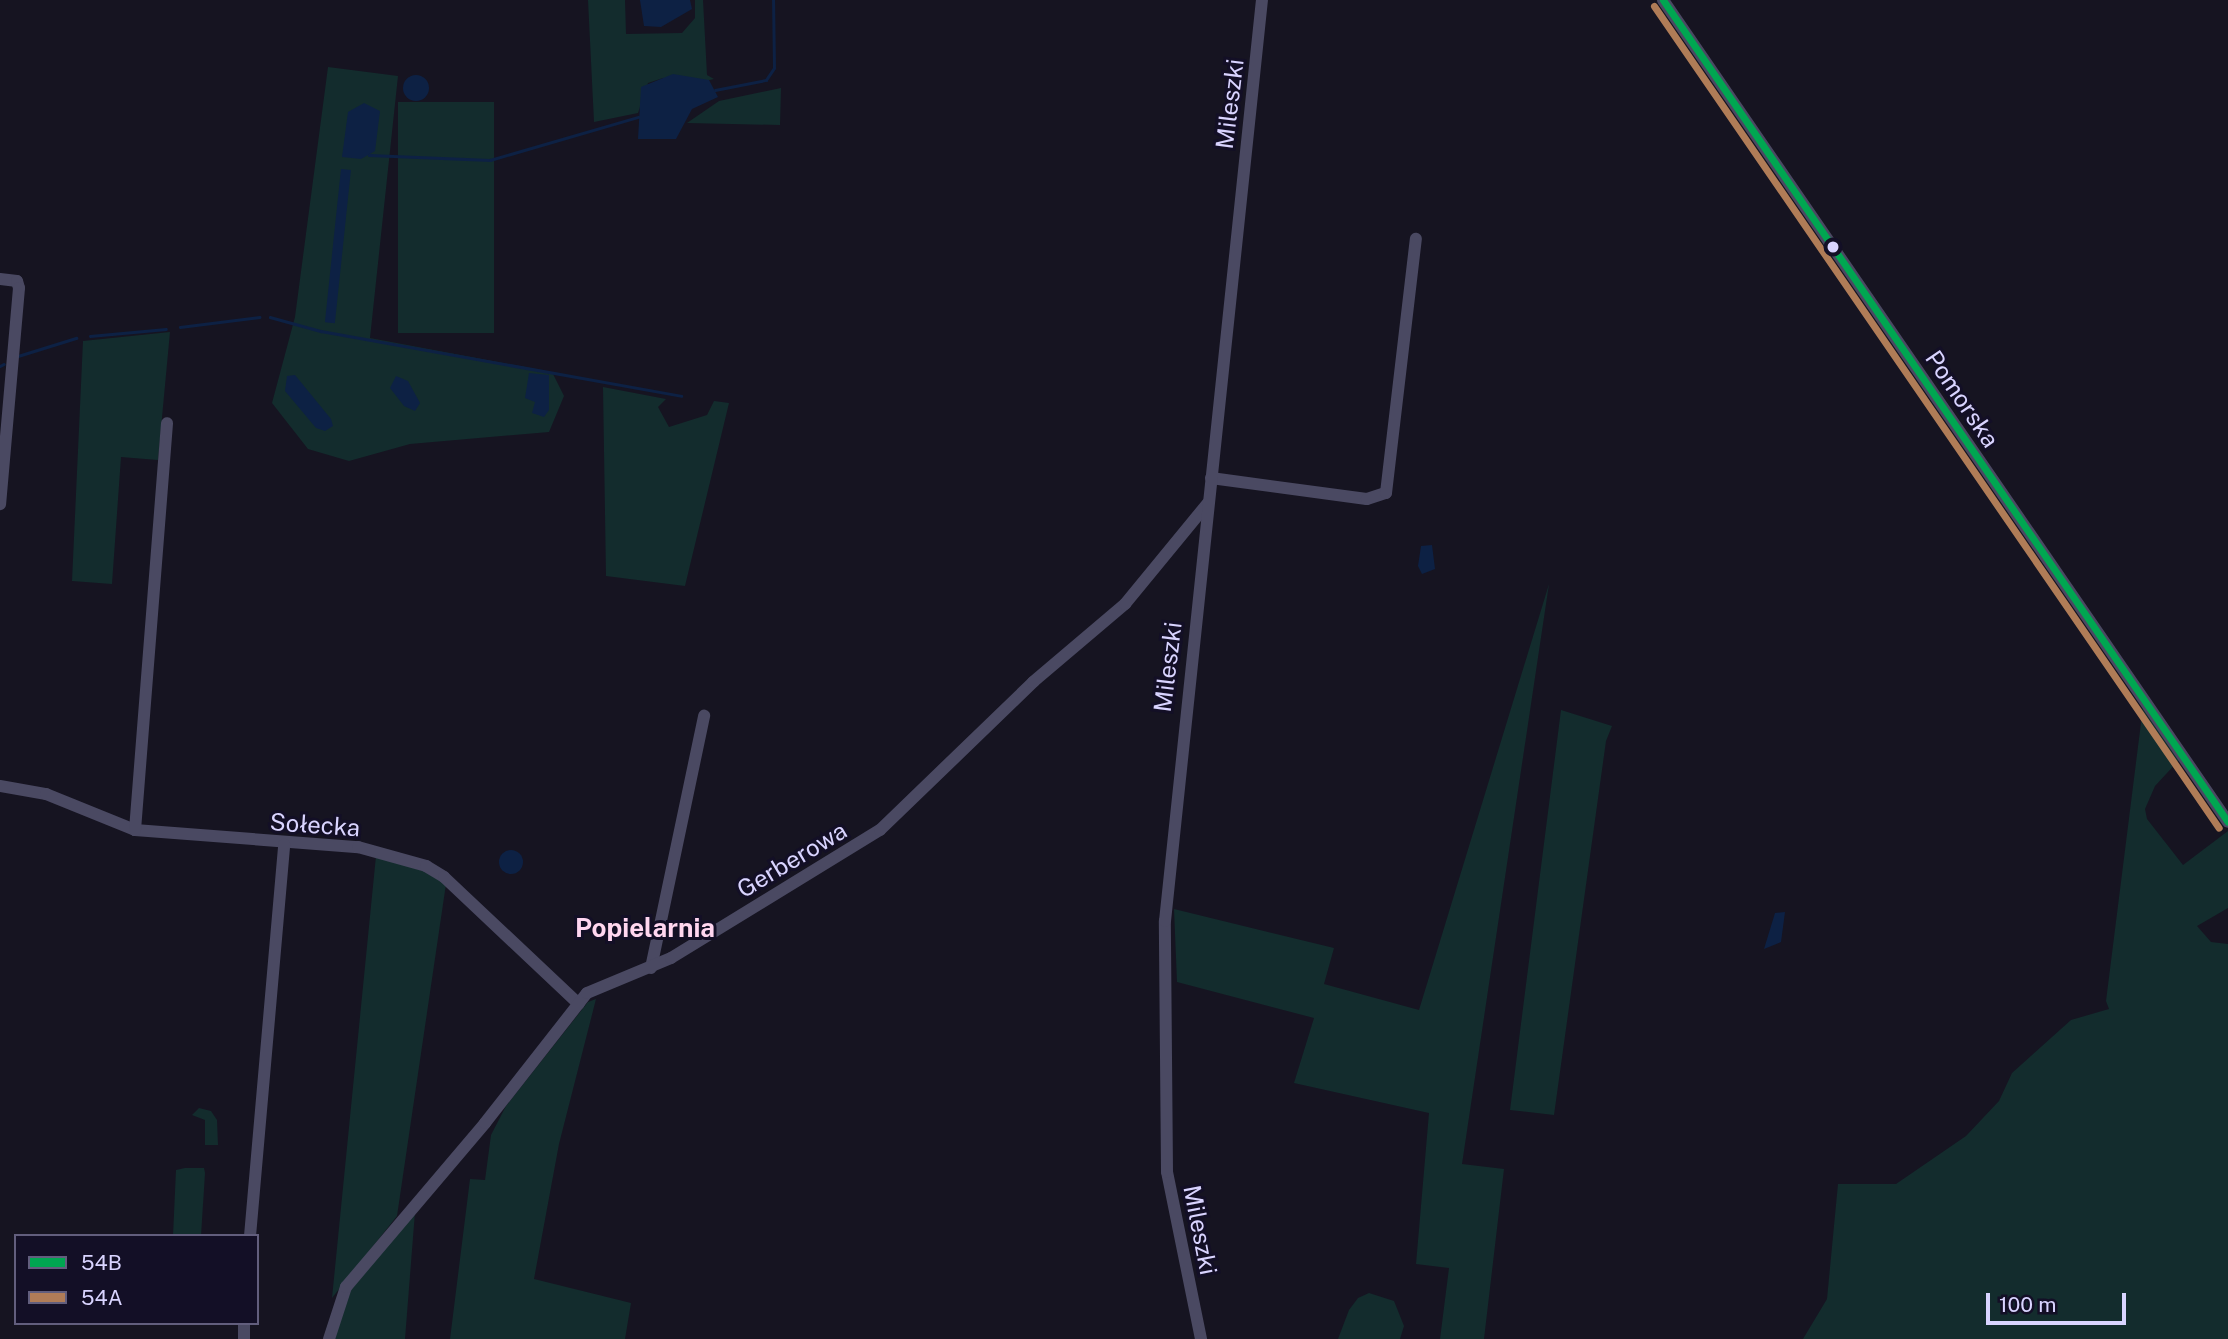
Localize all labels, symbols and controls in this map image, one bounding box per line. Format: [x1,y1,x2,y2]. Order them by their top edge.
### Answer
street label: Mileszki [1210,57,1250,151]
unlabelled marker [1826,240,1840,254]
street label: Pomorska [1919,345,2005,453]
street label: Mileszki [1148,620,1188,714]
street label: Sołecka [269,807,361,843]
street label: Gerberowa [732,816,852,904]
district label: Popielarnia [575,912,715,944]
street label: Mileszki [1177,1183,1223,1277]
legend [14,1234,259,1325]
text: 54B [81,1250,122,1275]
scale bar [1990,1280,2130,1324]
text: 54A [81,1285,123,1310]
text: 100 m [1999,1292,2056,1317]

